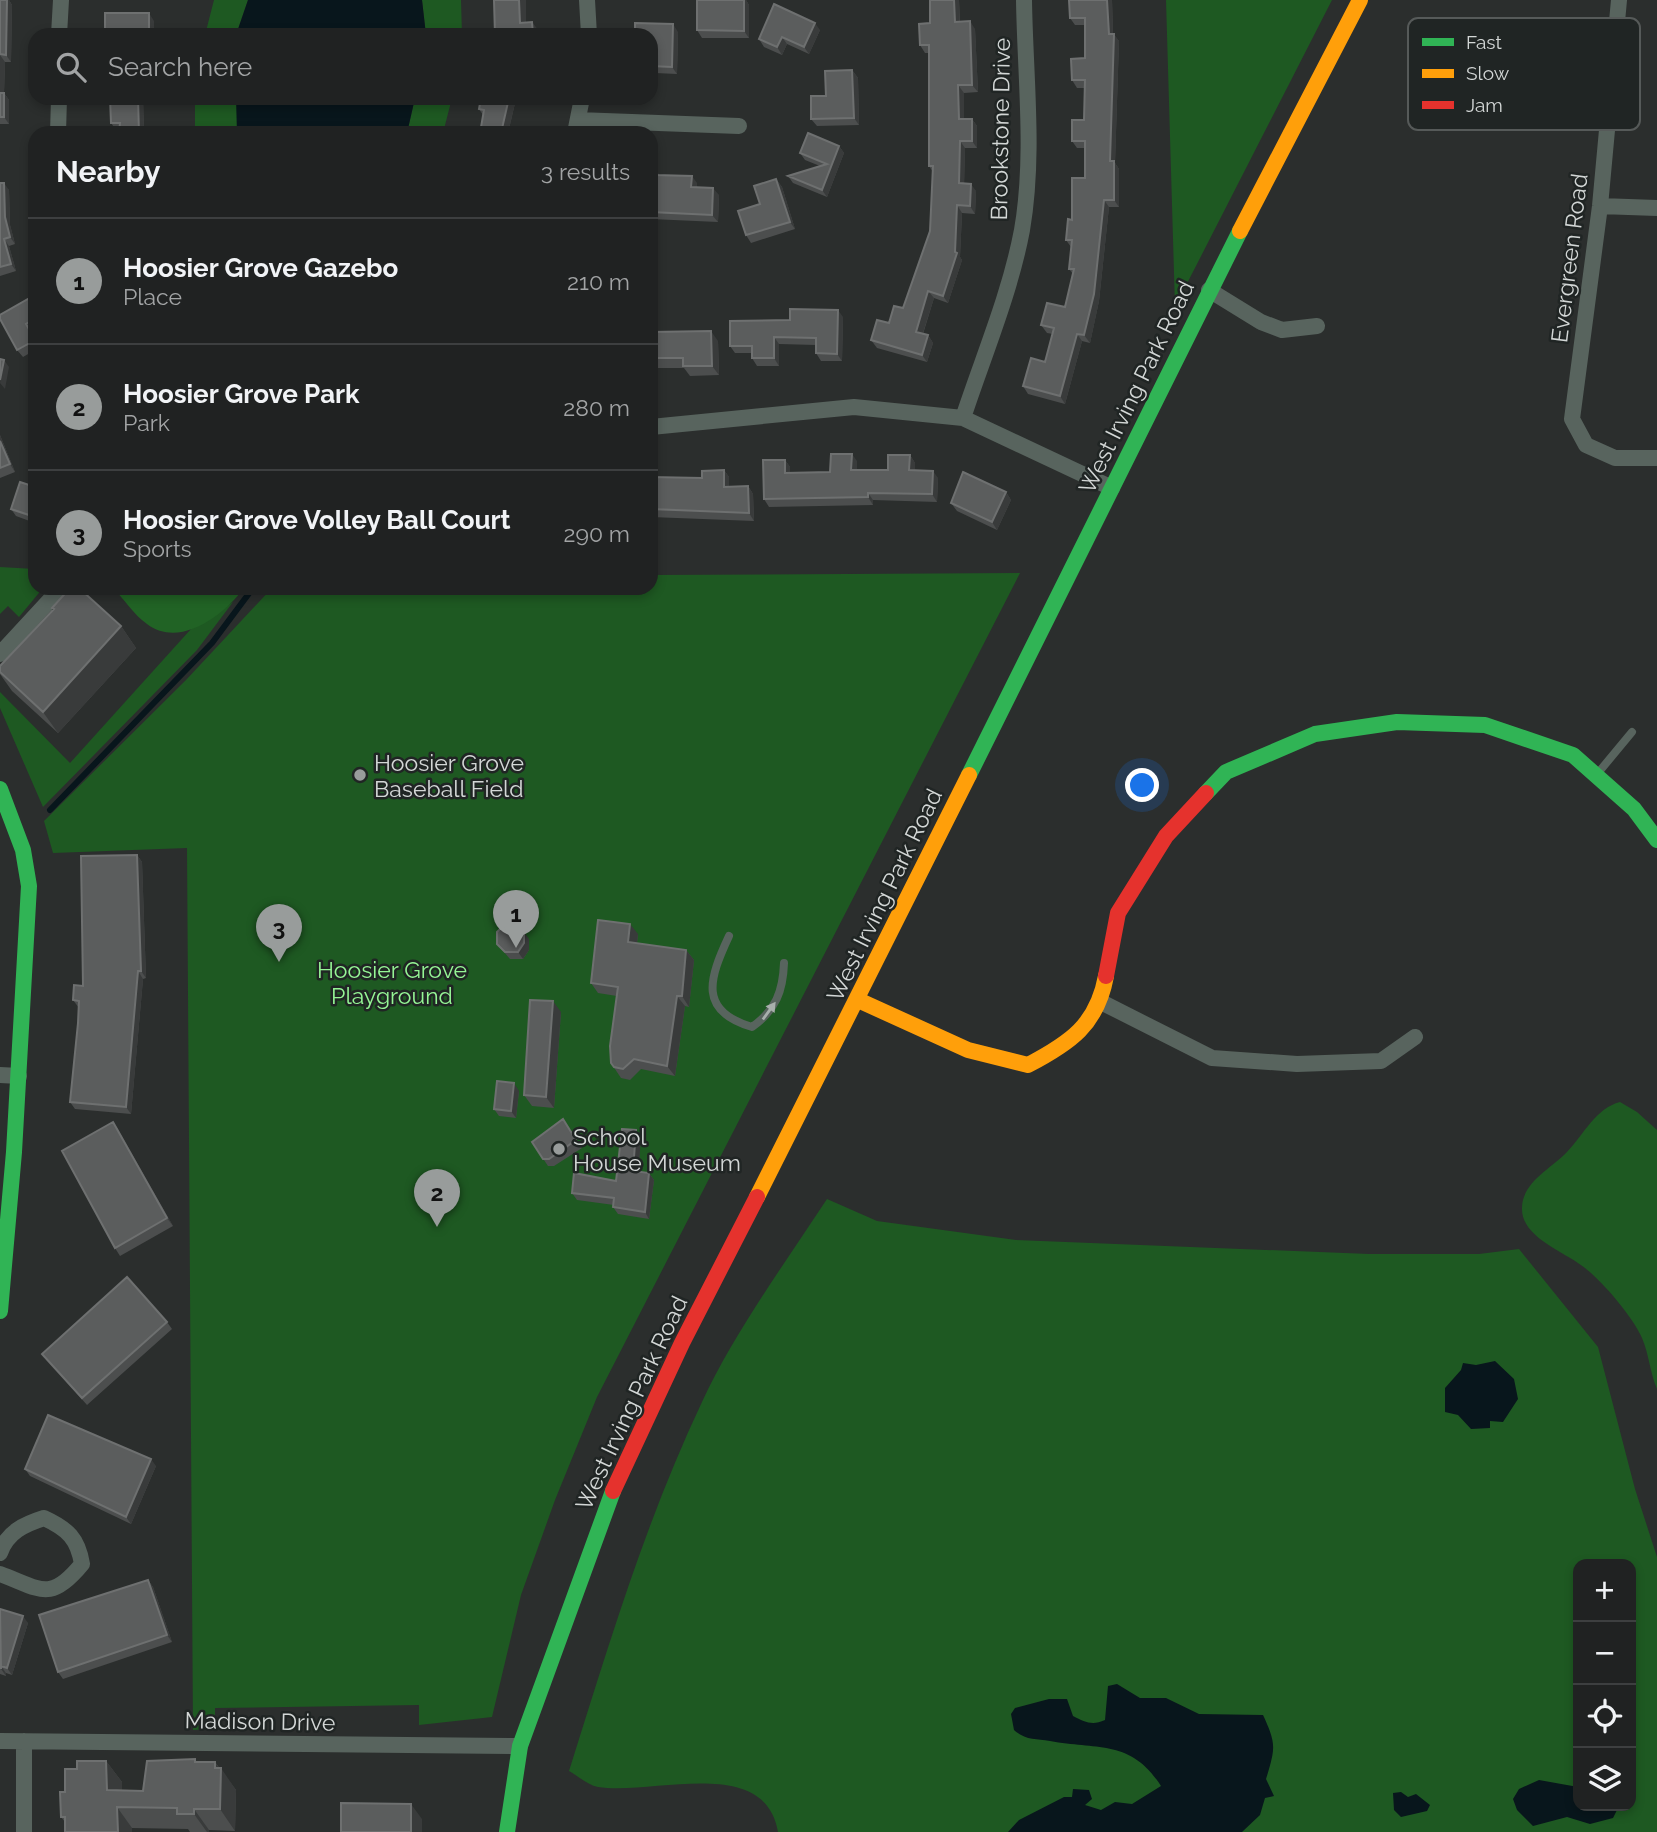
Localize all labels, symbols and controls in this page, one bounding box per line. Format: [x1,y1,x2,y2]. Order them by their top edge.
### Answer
legend [1408,18,1640,130]
search box [28,28,658,105]
text: Fast [1466,31,1502,53]
street label: Brookstone Drive [985,38,1015,220]
icon: search [52,48,90,86]
text: Search here [108,52,252,82]
text: Slow [1466,62,1510,84]
text: Jam [1466,94,1503,116]
text: Nearby [56,154,160,189]
text: 3 results [541,158,630,185]
street label: Evergreen Road [1545,172,1593,344]
text: Hoosier Grove Gazebo [123,253,398,283]
text: 1 [73,268,85,295]
text: 210 m [567,268,630,295]
street label: West Irving Park Road [1073,276,1199,498]
text: Place [123,283,182,310]
text: Hoosier Grove Park [123,379,360,409]
text: 2 [73,394,85,421]
text: 280 m [563,394,630,421]
text: Park [123,409,170,436]
text: Hoosier Grove Volley Ball Court [123,505,511,535]
text: 3 [73,520,85,547]
text: 290 m [563,520,630,547]
text: Sports [123,535,192,562]
place label: Hoosier Grove Baseball Field [374,749,524,802]
marker: Hoosier Grove Baseball Field [352,767,368,783]
your location [1125,768,1159,802]
street label: West Irving Park Road [821,784,947,1006]
pin: 1 [493,890,539,948]
pin: 3 [256,904,302,962]
park label: Hoosier Grove Playground [317,956,467,1009]
one-way arrow [762,1001,776,1020]
place label: School House Museum [573,1123,741,1176]
marker: School House Museum [551,1141,567,1157]
pin: 2 [414,1169,460,1227]
street label: West Irving Park Road [569,1292,693,1514]
map controls [1573,1559,1636,1811]
button: + [1573,1559,1636,1622]
button: − [1573,1622,1636,1685]
button: locate [1573,1685,1636,1748]
street label: Madison Drive [184,1706,336,1736]
button: layers [1573,1748,1636,1811]

